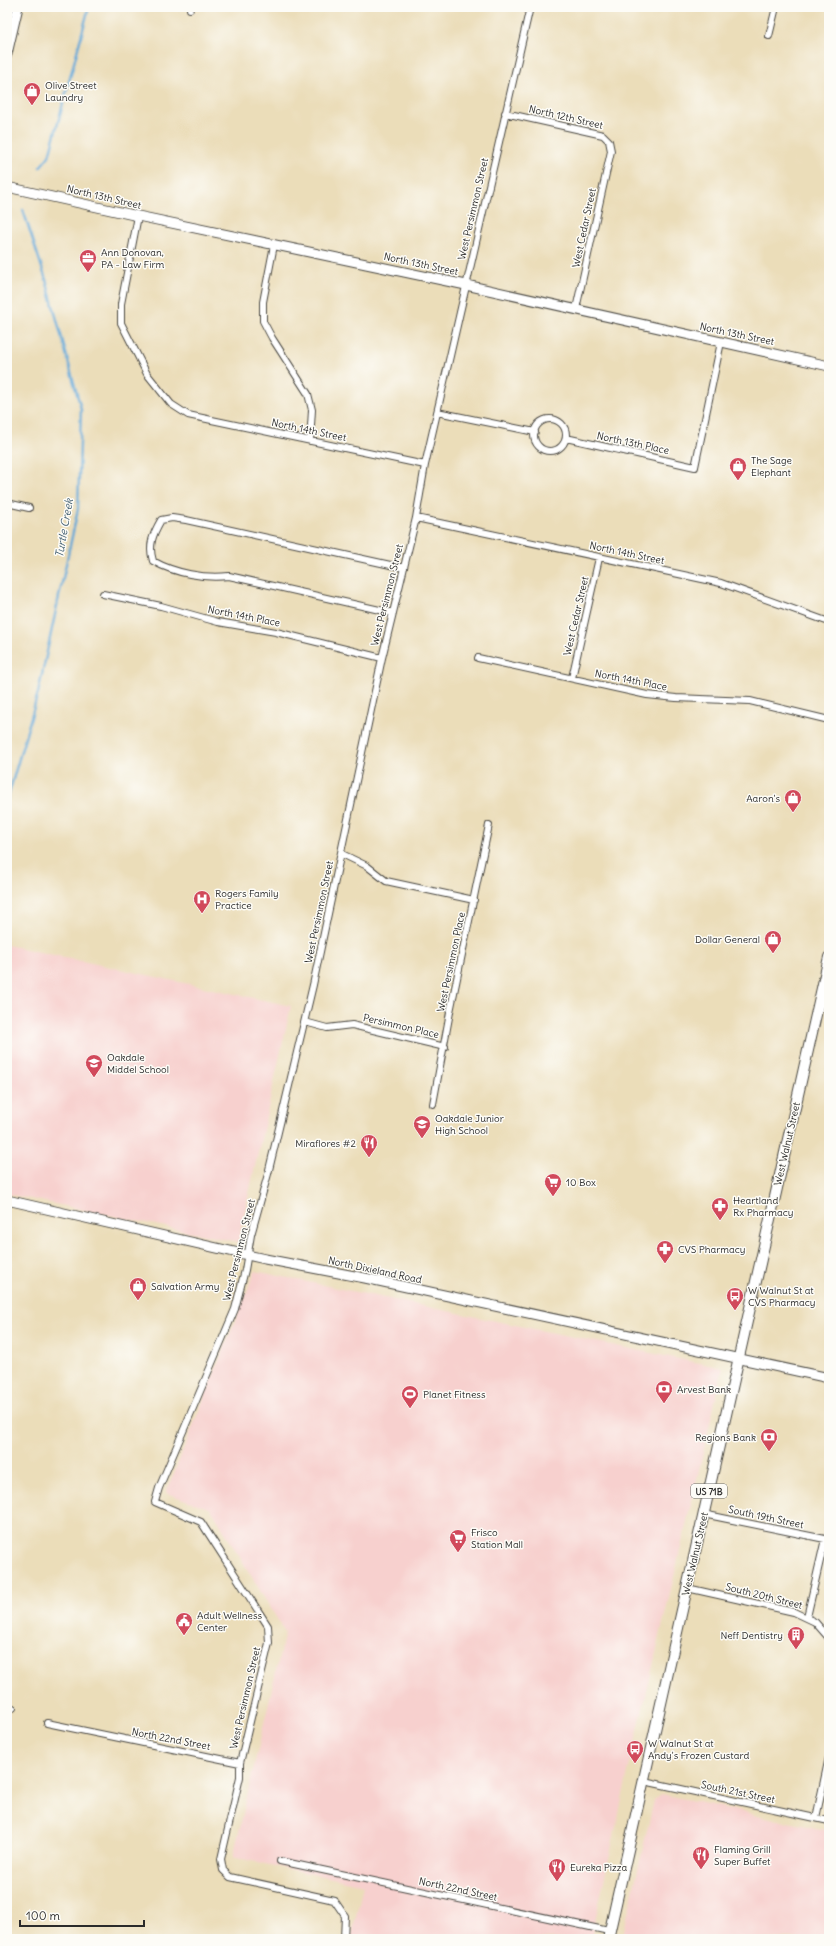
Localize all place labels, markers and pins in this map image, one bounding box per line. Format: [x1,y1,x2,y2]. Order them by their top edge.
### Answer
place label: Olive Street Laundry [45,79,97,104]
shop icon: Olive Street Laundry [22,81,42,106]
place label: Ann Donovan, PA - Law Firm [101,246,164,271]
office icon: Ann Donovan, PA - Law Firm [78,248,98,273]
place label: The Sage Elephant [751,454,792,479]
shop icon: The Sage Elephant [728,456,748,481]
shop icon: Aaron's [783,788,803,813]
place label: Aaron's [746,792,780,805]
place label: Rogers Family Practice [215,887,279,912]
hospital icon: Rogers Family Practice [192,889,212,914]
shop icon: Dollar General [763,929,783,954]
place label: Dollar General [695,933,760,946]
place label: Oakdale Middel School [107,1051,169,1076]
school or university icon: Oakdale Middel School [84,1053,104,1078]
place label: Oakdale Junior High School [435,1112,504,1137]
school or university icon: Oakdale Junior High School [412,1114,432,1139]
restaurant icon: Miraflores #2 [359,1133,379,1158]
place label: Miraflores #2 [295,1137,357,1150]
supermarket icon: 10 Box [543,1172,563,1197]
place label: 10 Box [566,1176,596,1189]
place label: Heartland Rx Pharmacy [733,1194,793,1219]
pharmacy icon: Heartland Rx Pharmacy [710,1196,730,1221]
pharmacy icon: CVS Pharmacy [655,1239,675,1264]
place label: CVS Pharmacy [678,1243,746,1256]
shop icon: Salvation Army [128,1276,148,1301]
place label: Salvation Army [151,1280,219,1293]
place label: W Walnut St at CVS Pharmacy [748,1284,816,1309]
bus stop icon: W Walnut St at CVS Pharmacy [725,1286,745,1311]
bank icon: Arvest Bank [654,1379,674,1404]
place label: Arvest Bank [677,1383,731,1396]
sports icon: Planet Fitness [400,1384,420,1409]
place label: Planet Fitness [423,1388,486,1401]
bank icon: Regions Bank [759,1427,779,1452]
place label: Regions Bank [695,1431,756,1444]
place label: Frisco Station Mall [471,1526,523,1551]
supermarket icon: Frisco Station Mall [448,1528,468,1553]
place label: Adult Wellness Center [197,1609,262,1634]
public building icon: Adult Wellness Center [174,1611,194,1636]
building icon: Neff Dentistry [786,1625,806,1650]
place label: Neff Dentistry [720,1629,783,1642]
place label: W Walnut St at Andy's Frozen Custard [648,1737,749,1762]
bus stop icon: W Walnut St at Andy's Frozen Custard [625,1739,645,1764]
place label: Flaming Grill Super Buffet [714,1843,771,1868]
restaurant icon: Flaming Grill Super Buffet [691,1845,711,1870]
restaurant icon: Eureka Pizza [547,1857,567,1882]
place label: Eureka Pizza [570,1861,628,1874]

